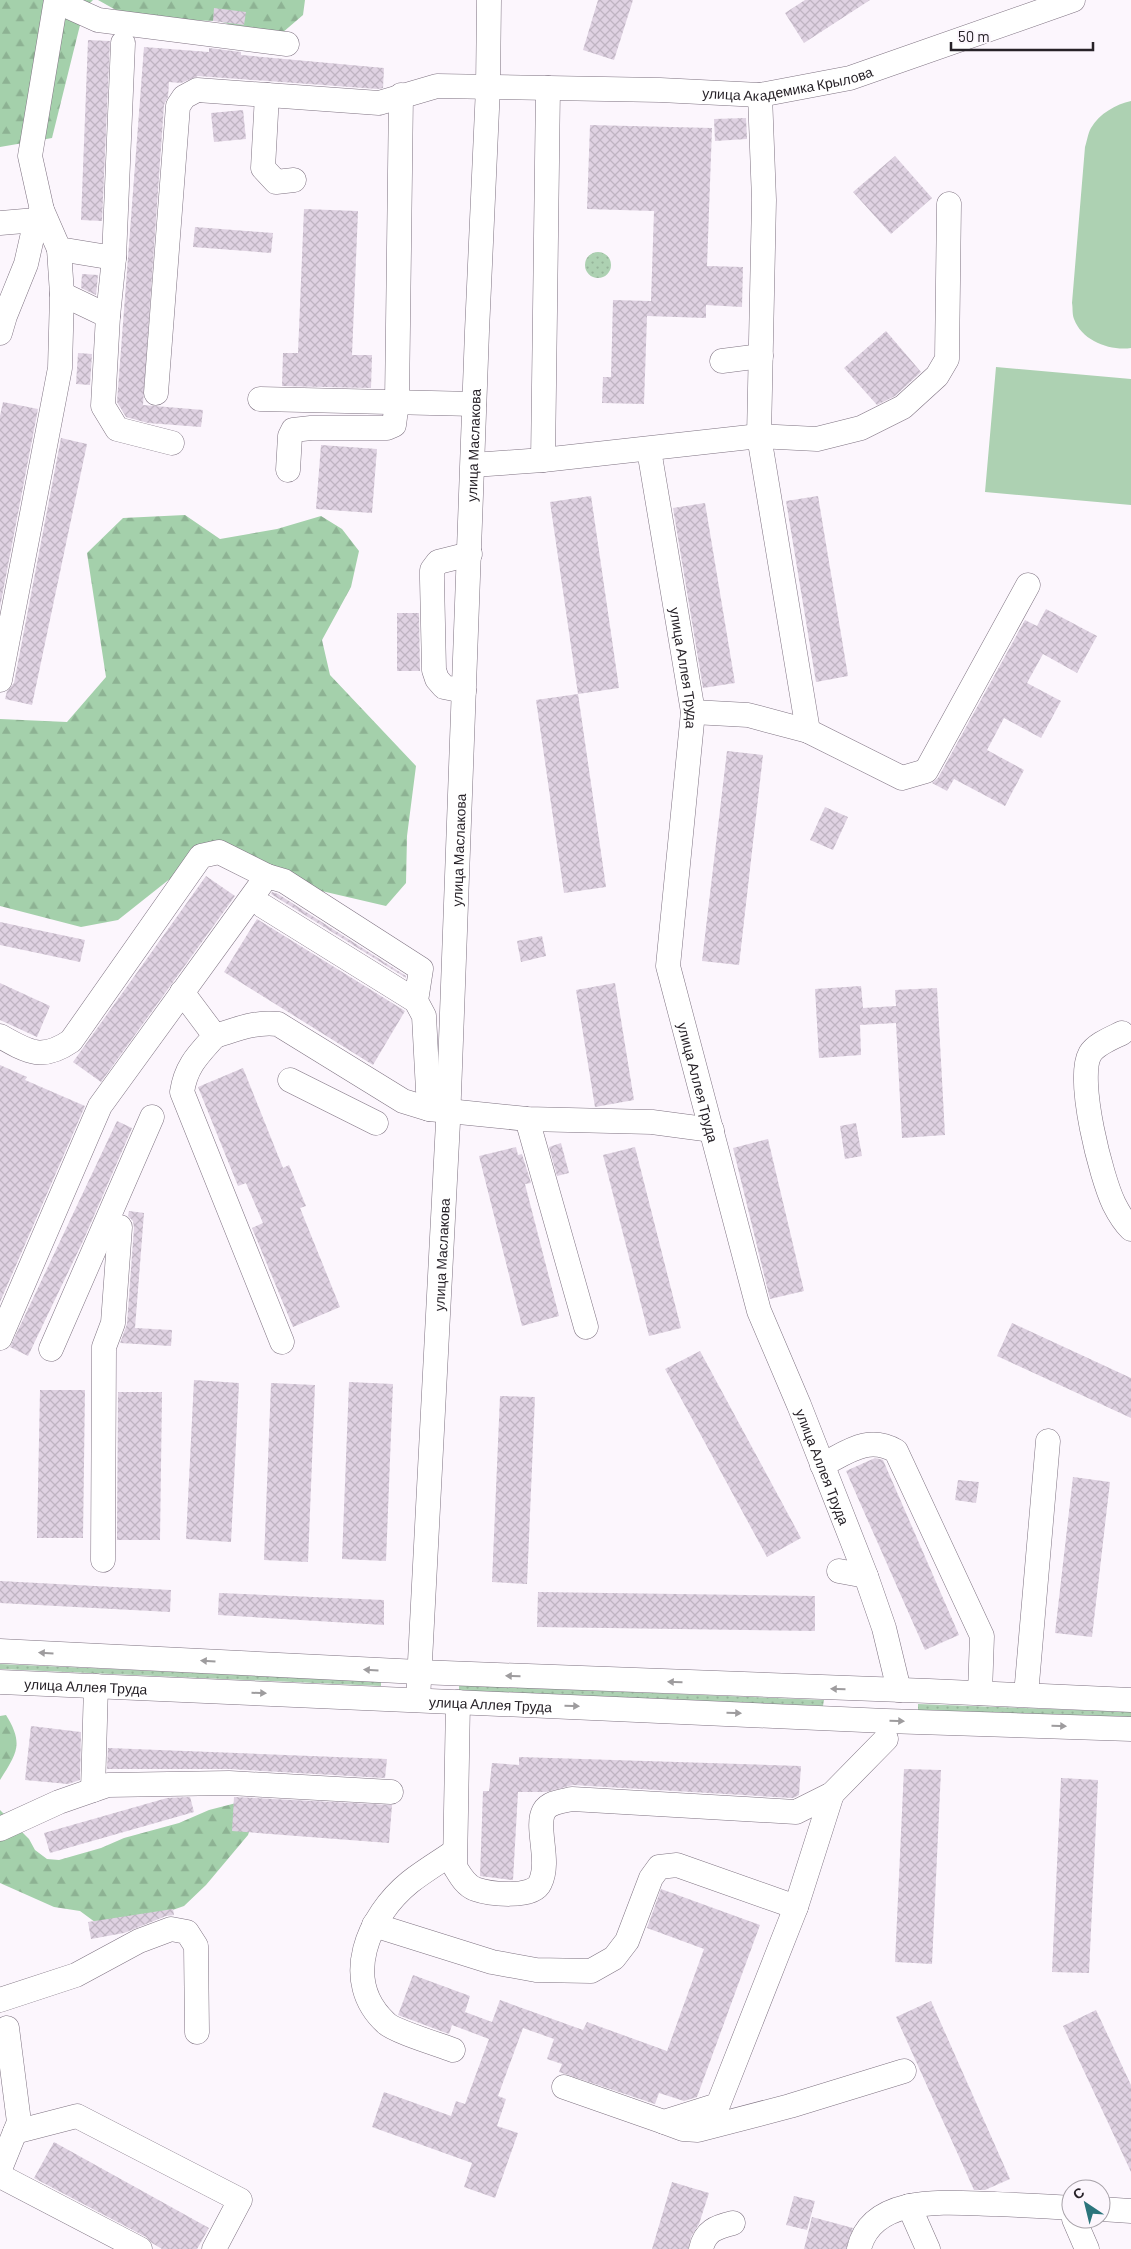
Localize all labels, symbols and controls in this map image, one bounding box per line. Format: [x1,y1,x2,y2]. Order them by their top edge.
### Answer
scale bar [951,20,1094,52]
text: 50 m [958,27,990,45]
street label: улица Академика Крылова [702,62,875,103]
street label: улица Маслакова [462,388,483,502]
street label: улица Аллея Труда [667,606,702,730]
street label: улица Маслакова [447,793,469,907]
street label: улица Аллея Труда [675,1020,723,1144]
street label: улица Маслакова [430,1197,453,1312]
street label: улица Аллея Труда [793,1406,854,1527]
one-way arrow [38,1649,54,1657]
one-way arrow [200,1657,216,1665]
one-way arrow [362,1665,378,1673]
one-way arrow [505,1672,521,1680]
street label: улица Аллея Труда [24,1675,148,1697]
one-way arrow [667,1678,683,1686]
one-way arrow [829,1684,845,1692]
one-way arrow [251,1689,267,1697]
street label: улица Аллея Труда [429,1692,553,1715]
one-way arrow [564,1703,580,1711]
one-way arrow [726,1710,742,1718]
one-way arrow [889,1717,905,1725]
one-way arrow [1051,1723,1067,1731]
north arrow [1061,2179,1111,2229]
text: С [1069,2183,1087,2203]

